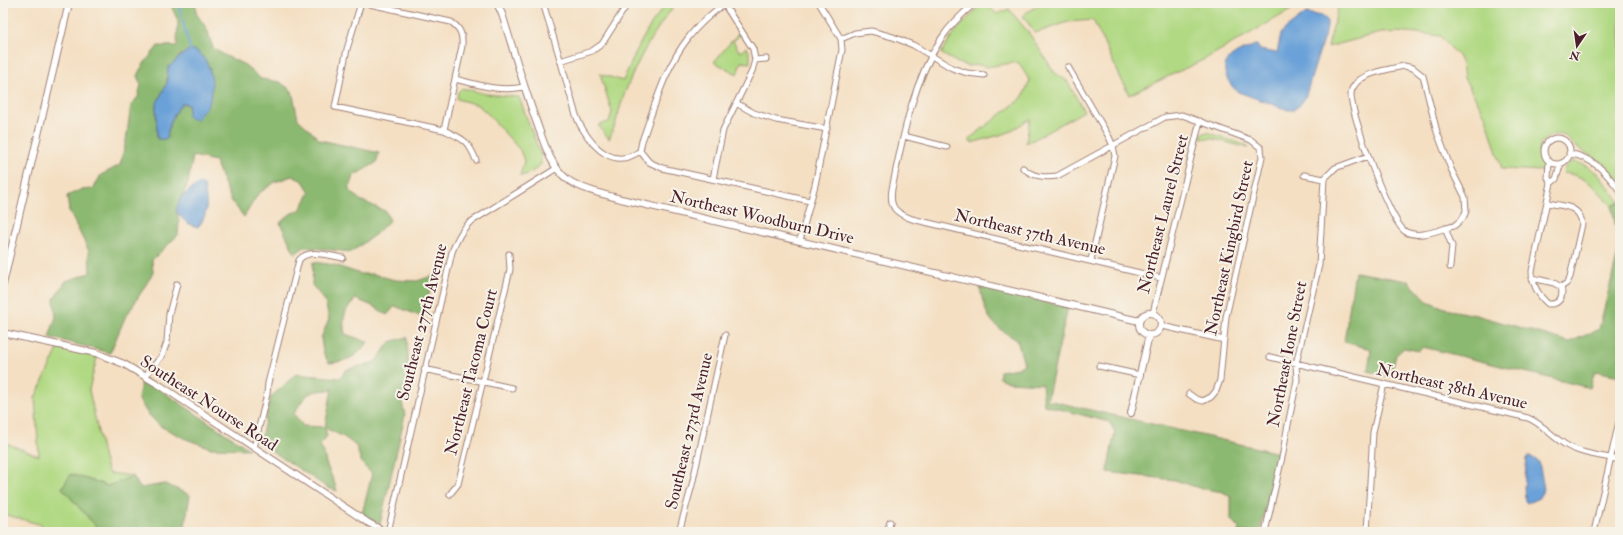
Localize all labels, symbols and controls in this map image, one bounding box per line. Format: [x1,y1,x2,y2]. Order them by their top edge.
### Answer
north arrow [1557,26,1597,66]
text: N [1567,48,1582,63]
street label: Northeast Laurel Street [1133,132,1193,296]
street label: Northeast Kingbird Street [1200,158,1258,337]
street label: Northeast Woodburn Drive [668,186,856,248]
street label: Northeast 37th Avenue [952,204,1108,260]
street label: Southeast 277th Avenue [392,241,452,403]
street label: Northeast Ione Street [1263,279,1312,429]
street label: Northeast Tacoma Court [440,286,502,457]
street label: Southeast Nourse Road [136,351,282,456]
street label: Southeast 273rd Avenue [661,351,717,511]
street label: Northeast 38th Avenue [1374,358,1530,414]

